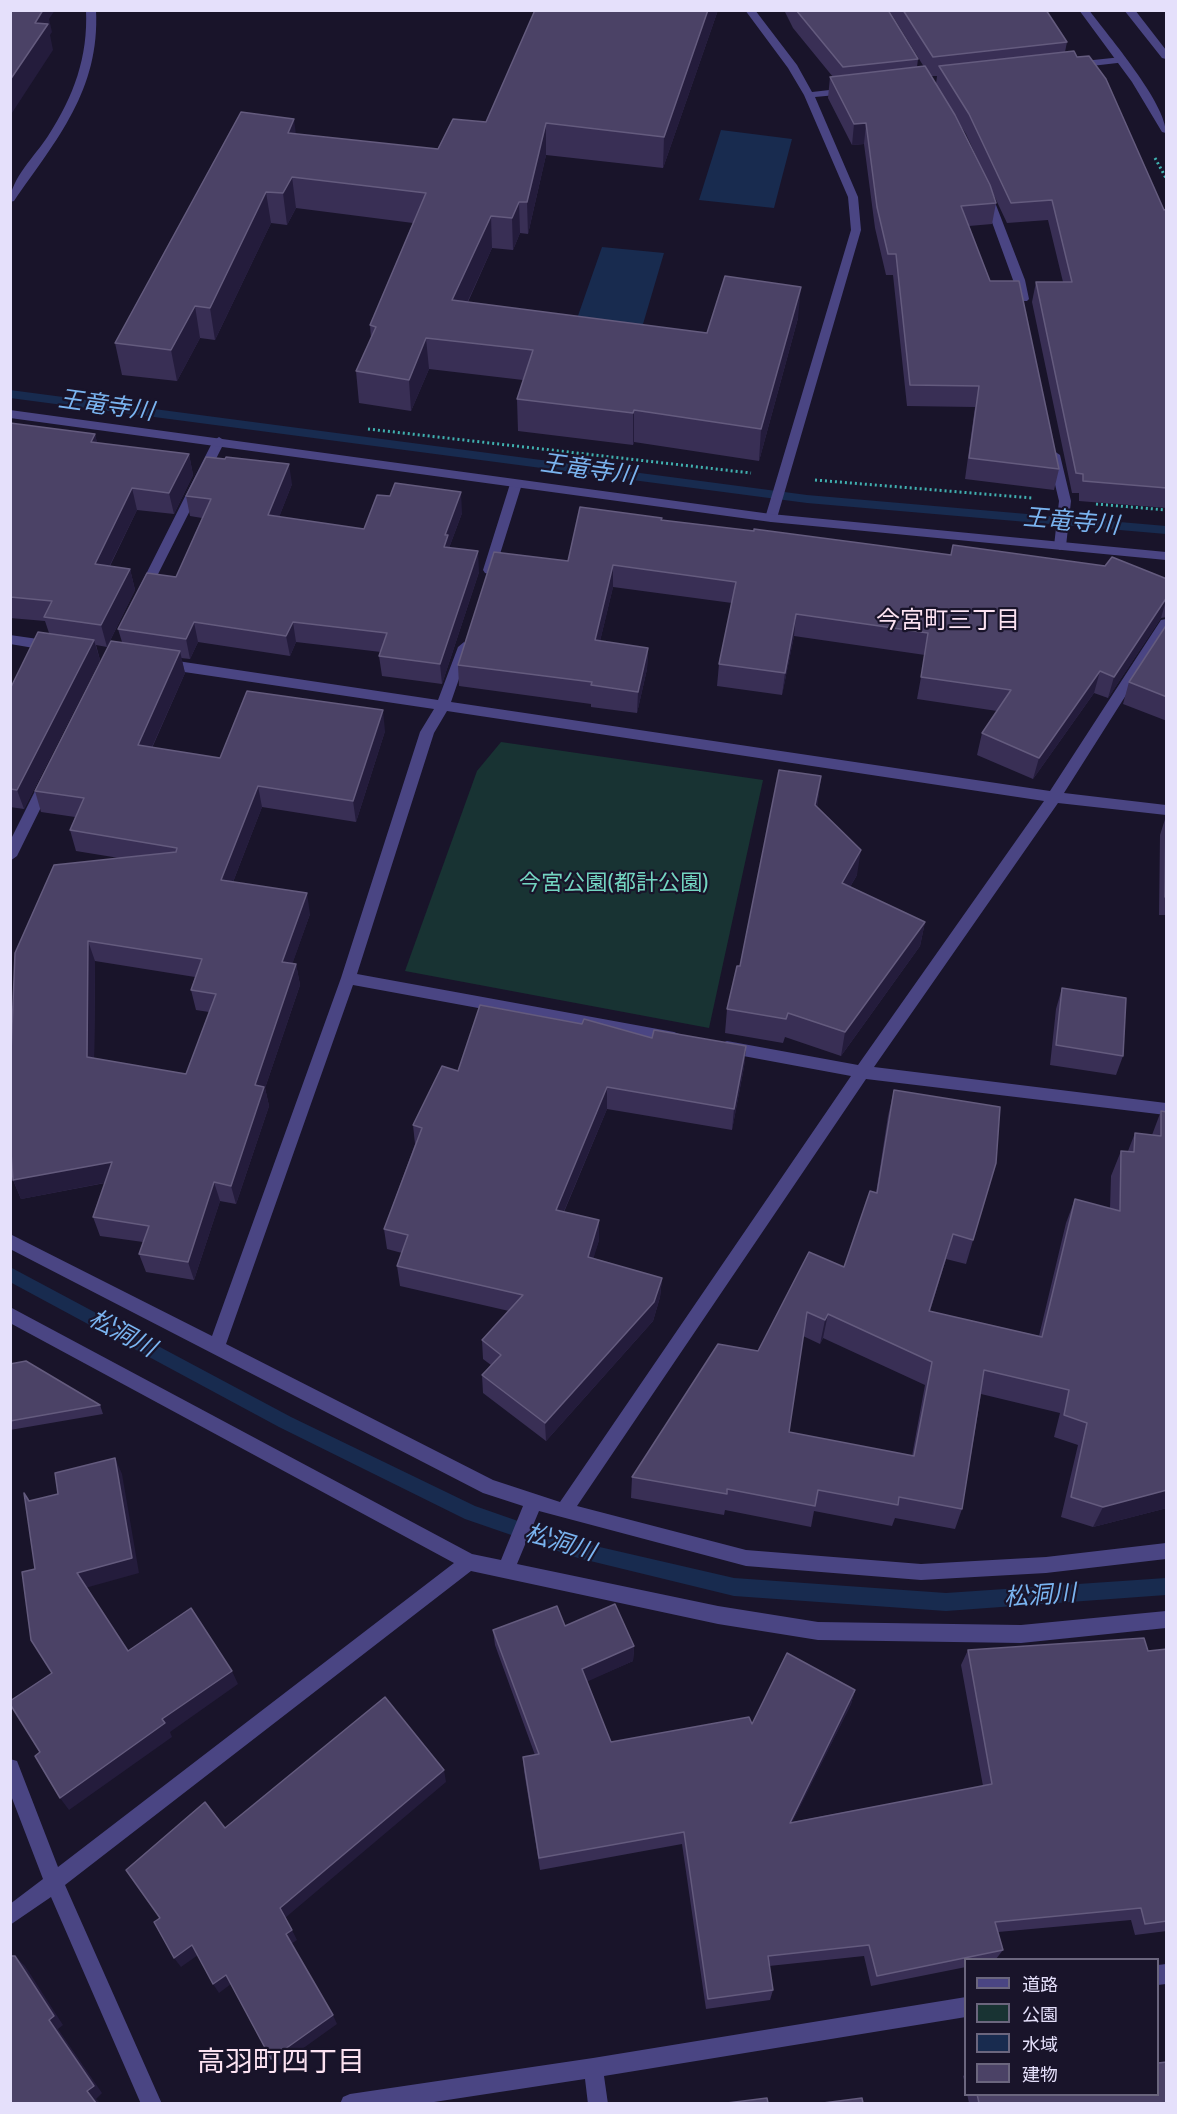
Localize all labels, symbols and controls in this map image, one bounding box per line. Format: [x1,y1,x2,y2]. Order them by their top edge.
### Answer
water label: 王竜寺川 [56,385,156,427]
water label: 王竜寺川 [538,449,638,491]
water label: 王竜寺川 [1022,503,1120,541]
district label: 今宮町三丁目 [876,607,1020,635]
park label: 今宮公園(都計公園) [519,871,709,897]
water label: 松洞川 [83,1304,161,1364]
water label: 松洞川 [521,1519,599,1567]
water label: 松洞川 [1003,1579,1077,1613]
legend [964,1958,1159,2096]
text: 道路 [1022,1974,1058,1996]
text: 公園 [1022,2004,1058,2026]
text: 水域 [1022,2034,1058,2056]
district label: 高羽町四丁目 [197,2046,365,2080]
text: 建物 [1022,2064,1058,2086]

